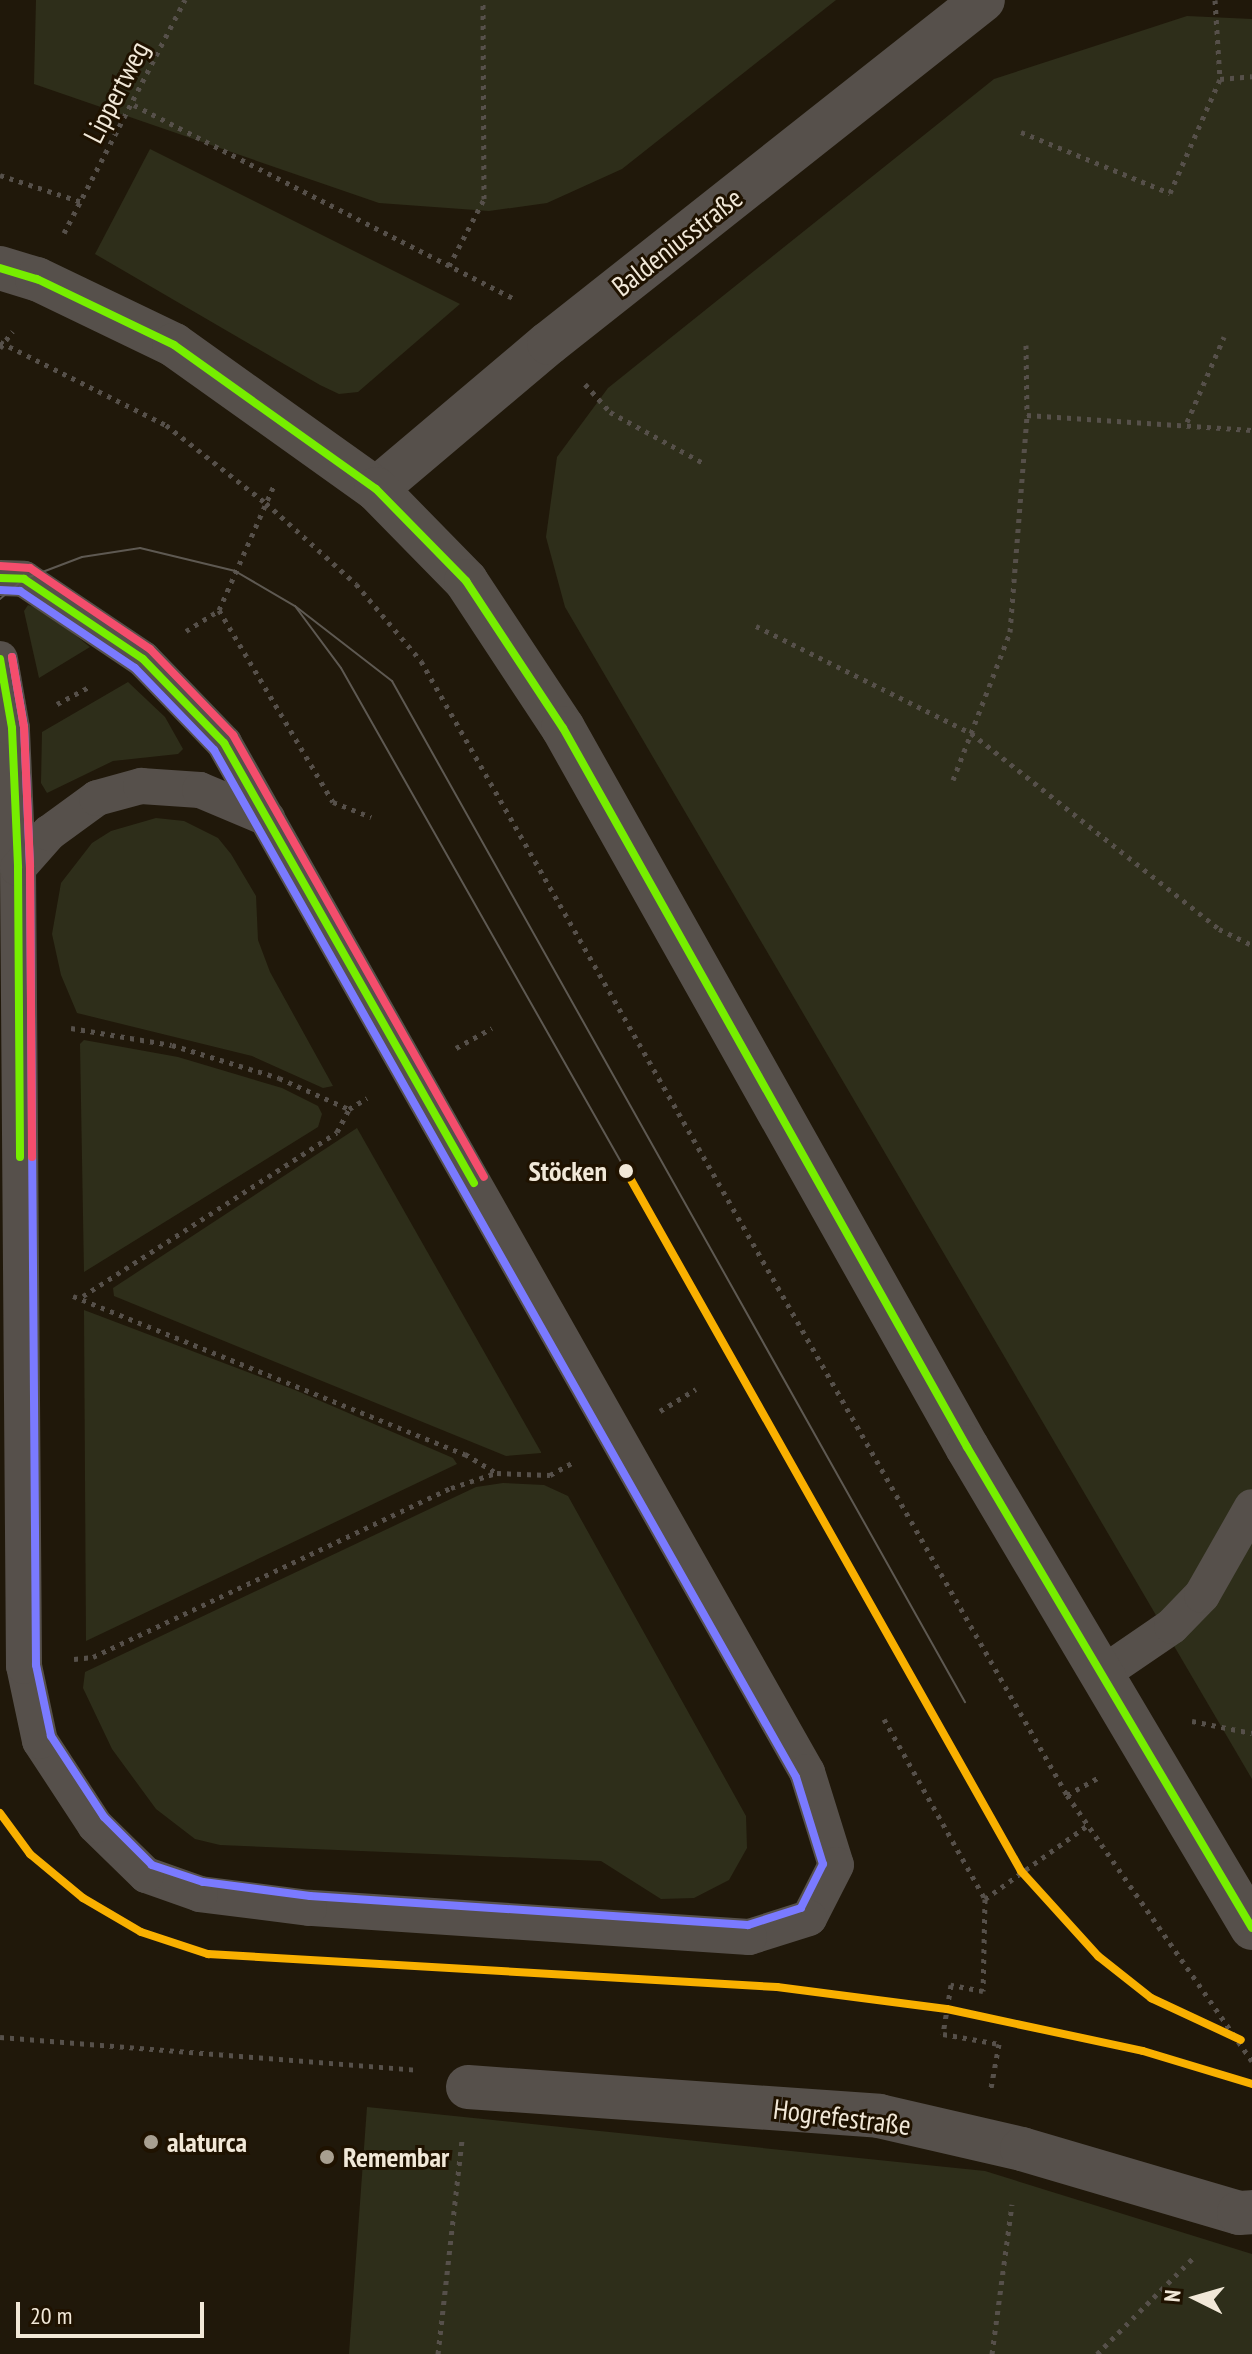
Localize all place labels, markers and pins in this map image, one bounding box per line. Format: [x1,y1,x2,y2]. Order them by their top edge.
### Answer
place label: Stöcken [528,1154,607,1188]
marker: Stöcken [614,1159,638,1183]
place label: alaturca [167,2125,247,2159]
marker: alaturca [142,2133,160,2151]
place label: Remembar [343,2140,449,2174]
marker: Remembar [318,2148,336,2166]

